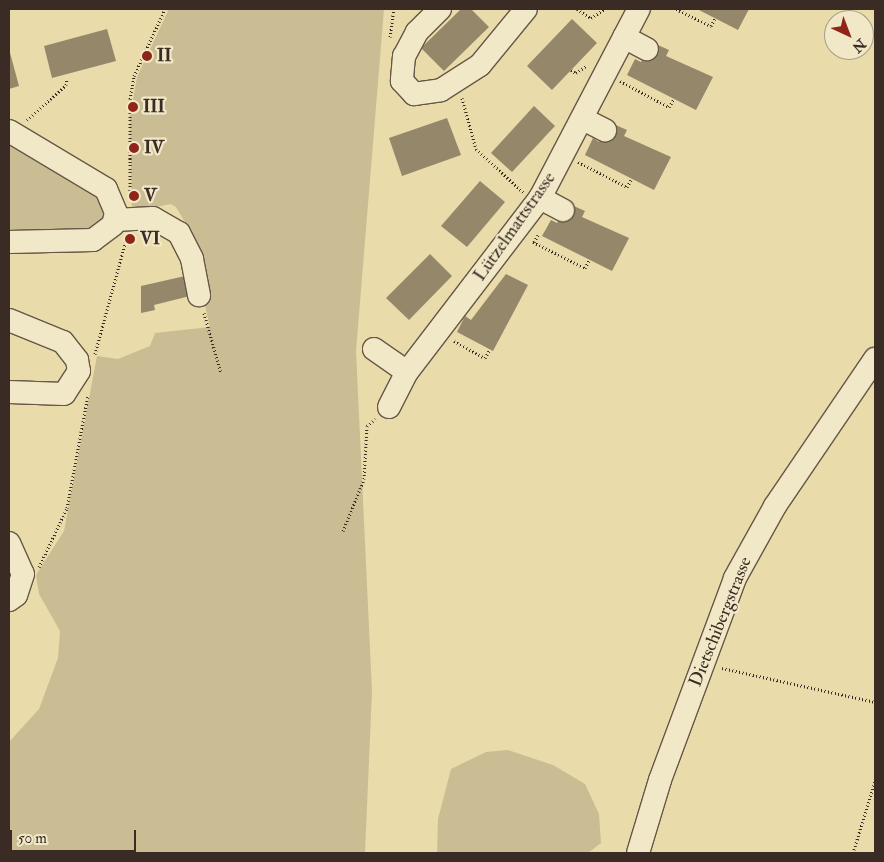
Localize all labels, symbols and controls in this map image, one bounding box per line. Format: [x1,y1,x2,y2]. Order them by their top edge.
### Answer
north arrow [824,10,874,60]
text: N [849,35,869,56]
place label: II [157,45,172,67]
marker: II [141,50,153,62]
place label: III [143,96,165,118]
marker: III [127,101,139,113]
place label: IV [144,137,164,159]
marker: IV [128,142,140,154]
street label: Lützelmattstrasse [469,168,561,286]
place label: V [144,185,157,207]
marker: V [128,190,140,202]
place label: VI [140,228,160,250]
marker: VI [124,233,136,245]
street label: Dietschibergstrasse [685,554,757,690]
scale bar [12,820,139,852]
text: 50 m [18,829,47,848]

